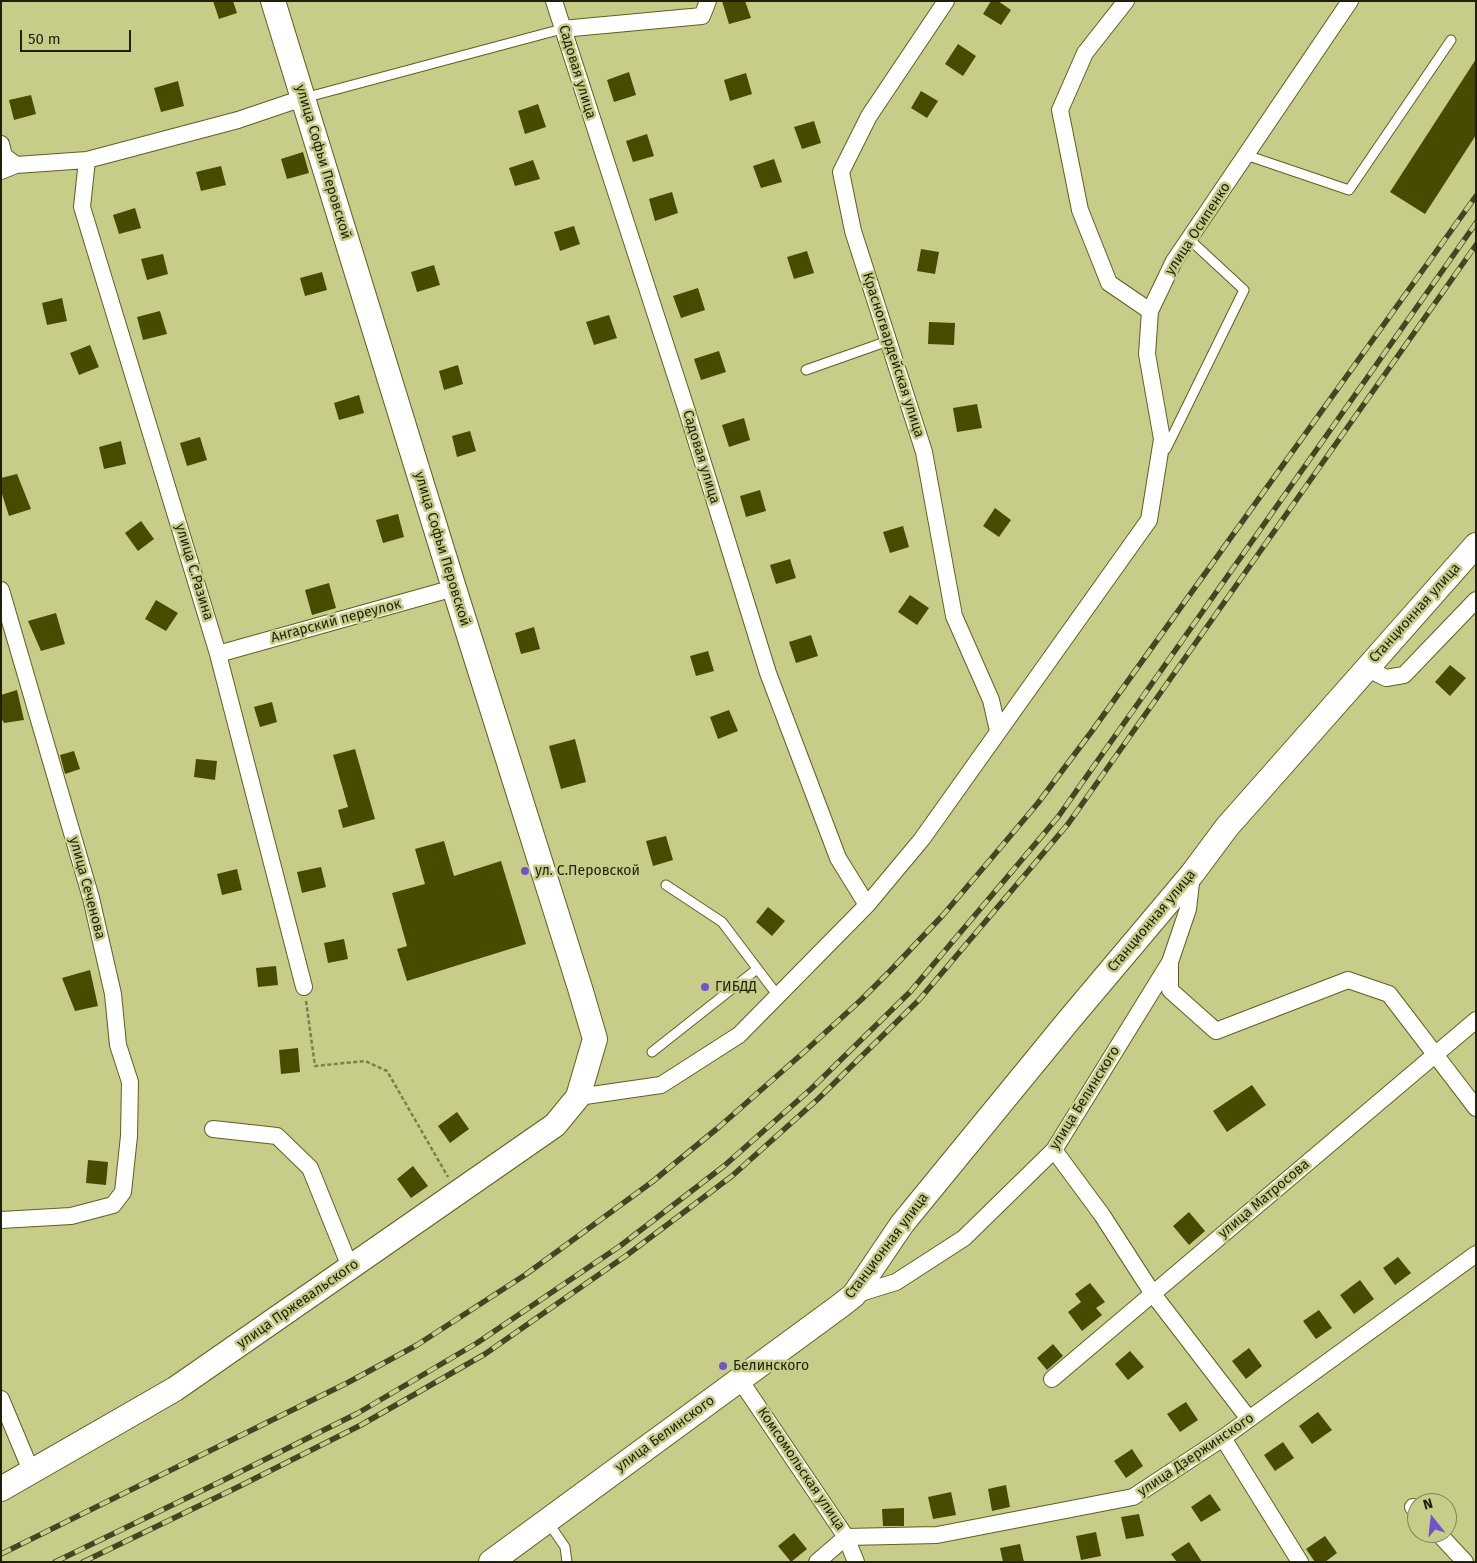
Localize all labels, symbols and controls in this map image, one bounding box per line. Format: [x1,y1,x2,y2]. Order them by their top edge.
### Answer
scale bar [22,20,134,52]
street label: Садовая улица [555,23,599,121]
text: 50 m [28,30,61,48]
street label: улица Софьи Перовской [291,83,355,241]
street label: улица Осипенко [1162,180,1234,278]
street label: Красногвардейская улица [858,270,928,440]
street label: Садовая улица [679,408,723,506]
street label: улица Софьи Перовской [410,470,474,628]
street label: улица С.Разина [171,522,217,622]
street label: Станционная улица [1366,560,1464,666]
street label: Ангарский переулок [269,596,403,646]
street label: улица Сеченова [65,835,109,941]
place label: ул. С.Перовской [535,863,640,879]
marker: ул. С.Перовской [519,865,531,877]
street label: Станционная улица [1104,866,1200,976]
place label: ГИБДД [715,979,757,995]
marker: ГИБДД [699,981,711,993]
street label: улица Белинского [1046,1043,1124,1153]
street label: улица Матросова [1215,1156,1313,1242]
street label: Станционная улица [842,1190,932,1302]
street label: улица Пржевальского [234,1256,362,1352]
place label: Белинского [733,1358,809,1374]
marker: Белинского [717,1360,729,1372]
street label: улица Белинского [612,1392,718,1476]
street label: Комсомольская улица [754,1404,848,1534]
street label: улица Дзержинского [1135,1410,1257,1500]
north arrow [1407,1493,1457,1543]
text: N [1421,1495,1435,1514]

